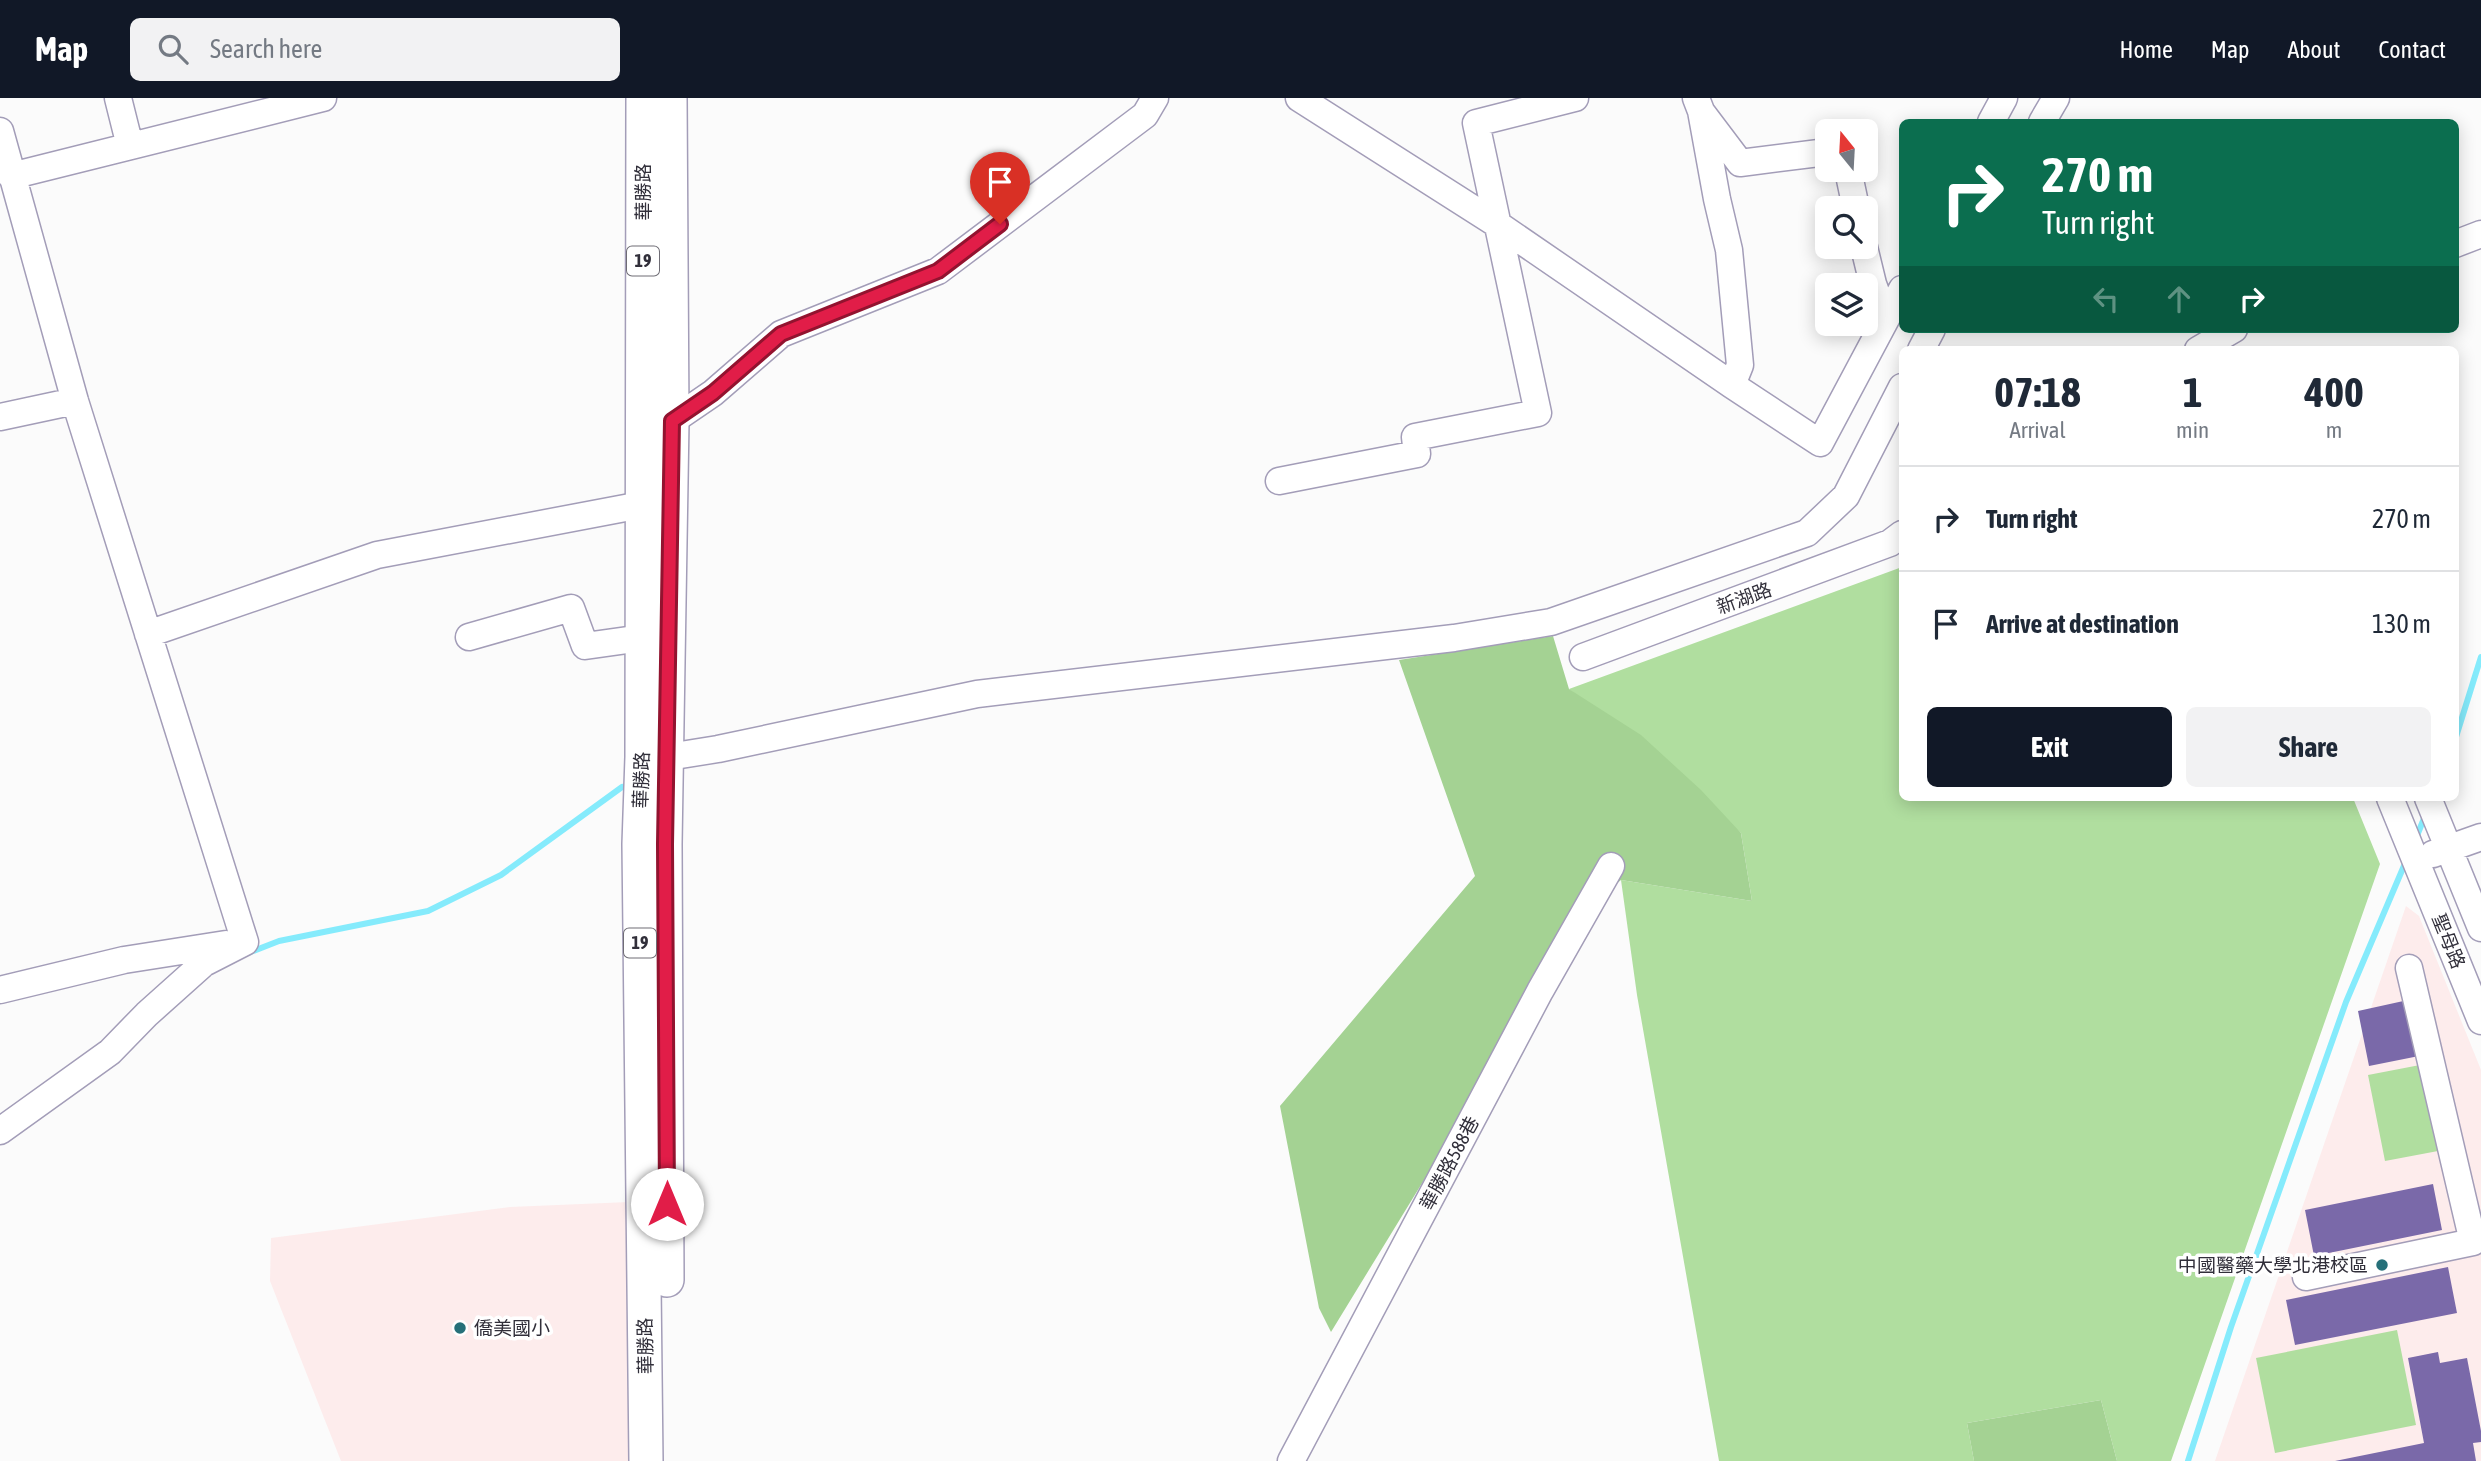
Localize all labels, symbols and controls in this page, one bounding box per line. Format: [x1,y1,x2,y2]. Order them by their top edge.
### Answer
search box [130,18,620,81]
text: Map [35,30,88,68]
icon: search [154,30,192,68]
text: Search here [210,34,322,64]
text: Home [2119,36,2173,63]
text: Map [2211,36,2249,63]
text: About [2287,36,2340,63]
text: Contact [2378,36,2446,63]
north arrow [1815,119,1878,182]
map controls [1815,119,1878,336]
text: 270 m [2042,146,2153,202]
icon: right [1927,147,2018,238]
pin [970,152,1030,224]
street label: 華勝路 [632,163,654,221]
icon: arrive [981,163,1019,201]
button: search [1815,196,1878,259]
text: Turn right [2042,204,2155,241]
road number: 19 [627,246,659,276]
button: layers [1815,273,1878,336]
icon: left [2087,280,2125,318]
icon: ahead [2160,280,2198,318]
icon: right [2233,280,2271,318]
text: 07:18 [1994,368,2081,416]
text: 1 [2183,368,2202,416]
text: 400 [2304,368,2364,416]
text: Arrival [2009,417,2066,443]
text: min [2176,417,2209,443]
text: m [2326,417,2342,443]
icon: right [1927,500,1965,538]
text: Turn right [1986,504,2077,534]
text: 270 m [2372,504,2431,534]
street label: 新湖路 [1713,578,1775,618]
icon: arrive [1927,605,1965,643]
text: Arrive at destination [1986,609,2179,639]
text: 130 m [2372,609,2431,639]
button: Exit [1927,707,2172,787]
button: Share [2186,707,2431,787]
street label: 華勝路 [629,751,653,809]
street label: 聖母路 [2428,910,2470,972]
road number: 19 [624,928,656,958]
street label: 華勝路588巷 [1415,1112,1483,1214]
position arrow [630,1167,704,1241]
place label: 中國醫藥大學北港校區 [2178,1254,2368,1276]
marker: 中國醫藥大學北港校區 [2374,1257,2390,1273]
place label: 僑美國小 [474,1317,550,1339]
street label: 華勝路 [634,1317,656,1375]
marker: 僑美國小 [452,1320,468,1336]

